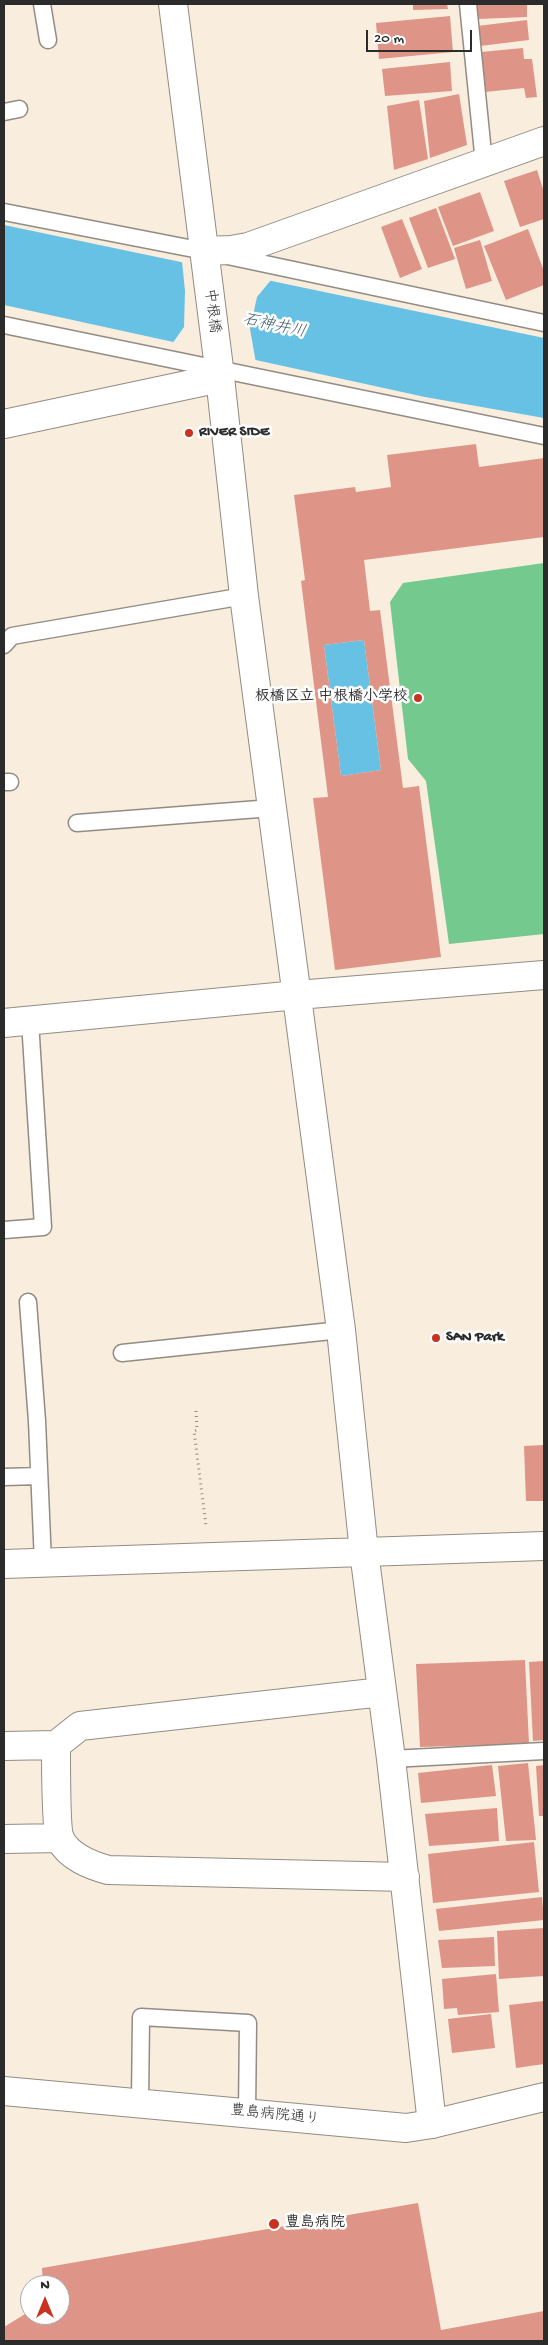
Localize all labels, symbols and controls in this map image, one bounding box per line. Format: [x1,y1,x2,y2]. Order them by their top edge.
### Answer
scale bar [368,20,474,52]
text: 20 m [374,30,404,48]
street label: 中根橋 [199,288,223,334]
water label: 石神井川 [241,311,307,343]
place label: RIVER SIDE [199,424,269,442]
marker: RIVER SIDE [183,427,195,439]
place label: 板橋区立 中根橋小学校 [254,689,408,707]
marker: 板橋区立 中根橋小学校 [412,692,424,704]
place label: SAN Park [446,1329,504,1347]
marker: SAN Park [430,1332,442,1344]
street label: 豊島病院通り [229,2102,321,2130]
place label: 豊島病院 [285,2215,345,2233]
marker: 豊島病院 [267,2217,281,2231]
north arrow [20,2275,70,2325]
text: N [40,2277,50,2294]

